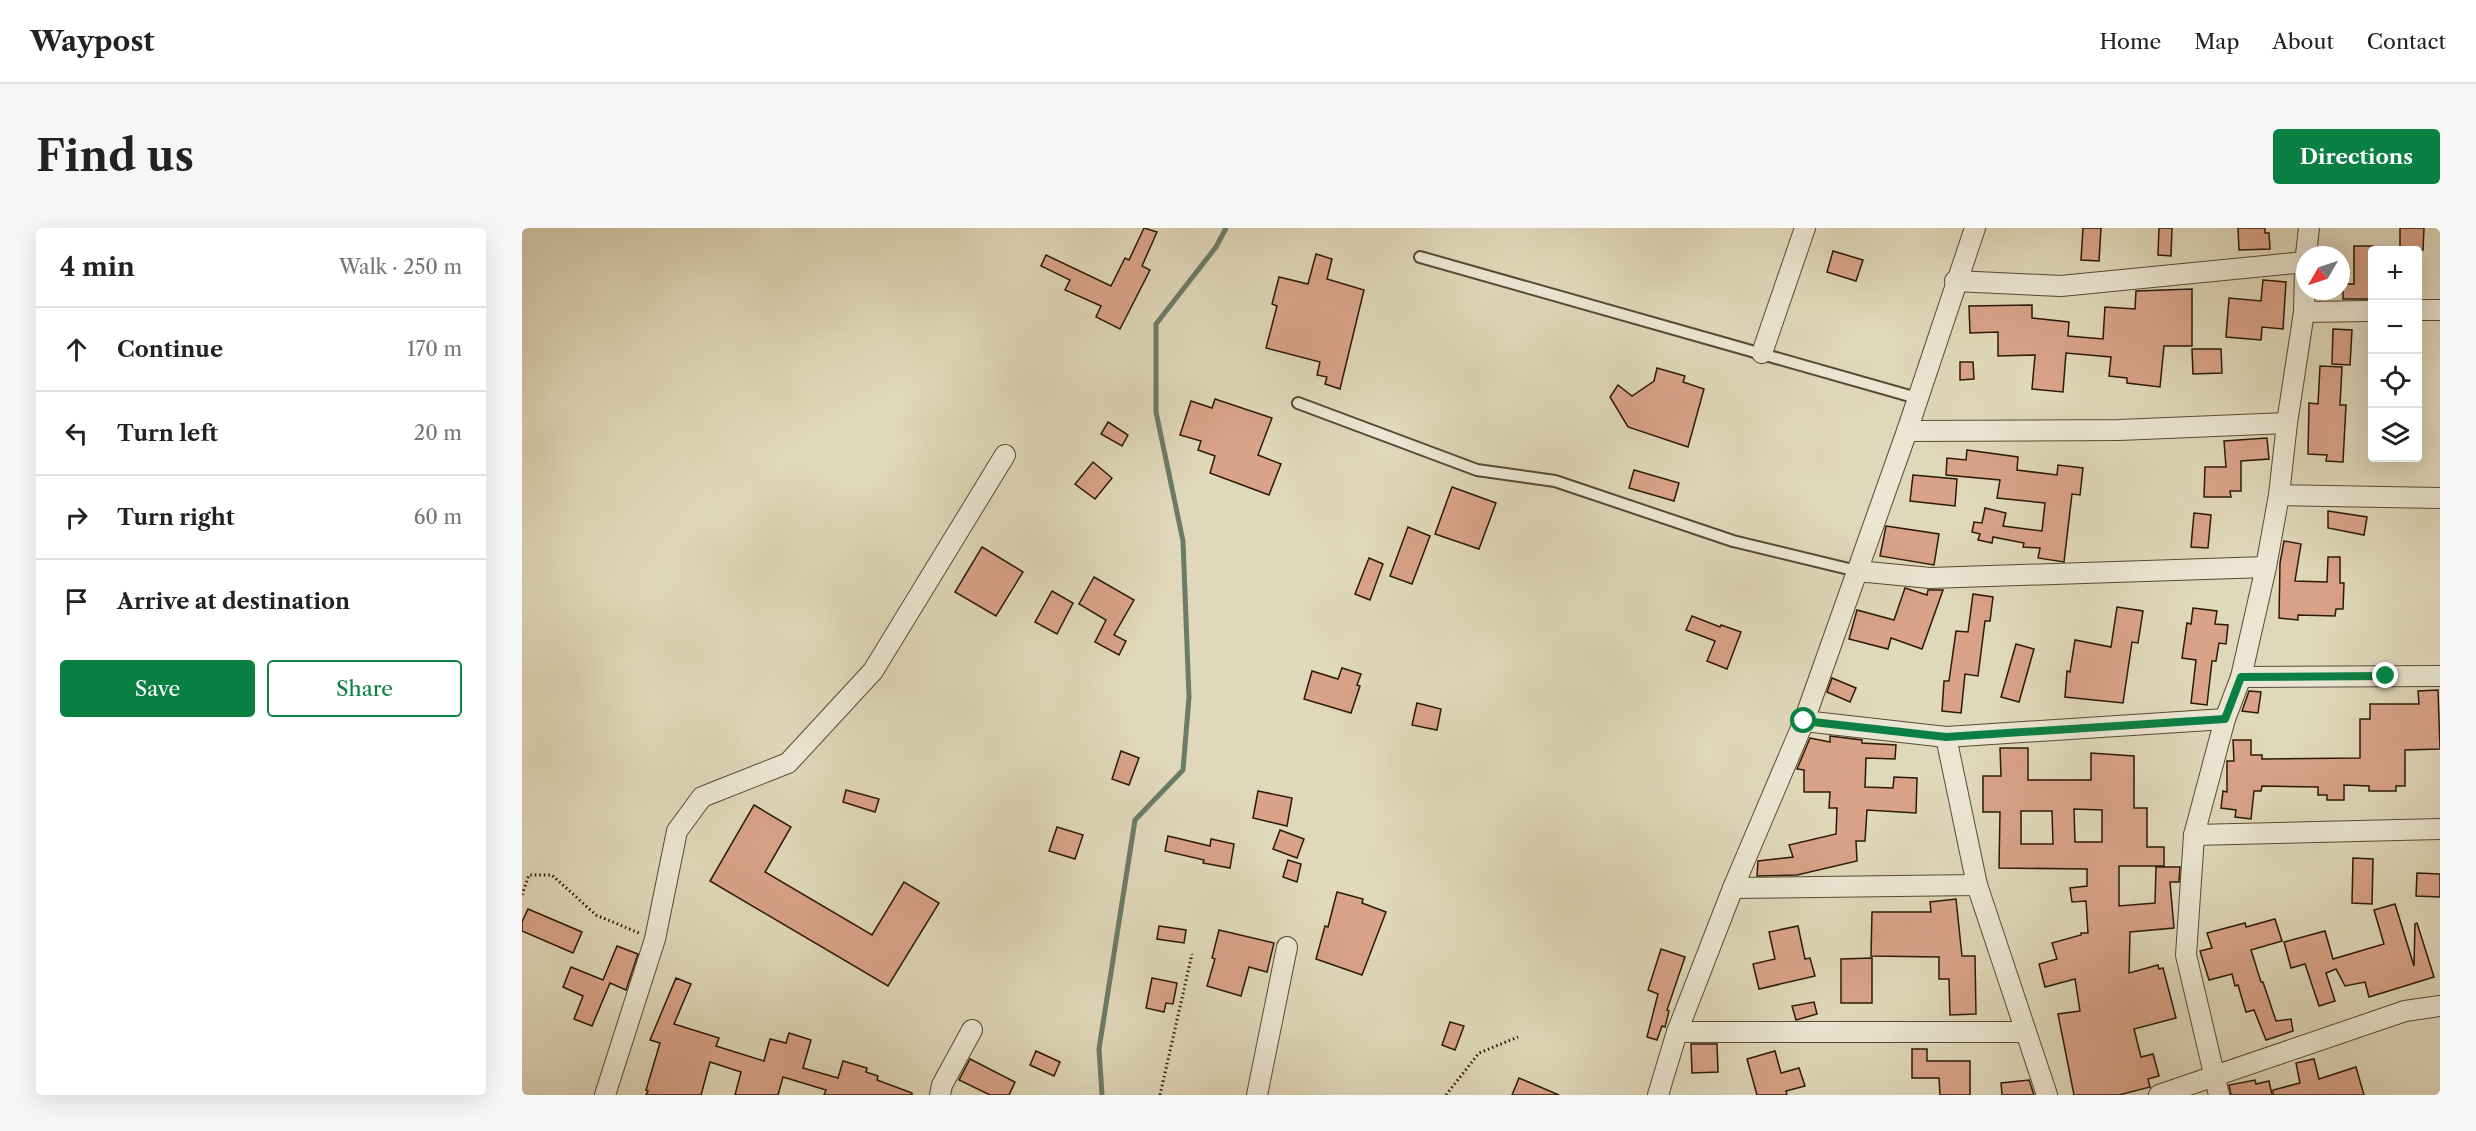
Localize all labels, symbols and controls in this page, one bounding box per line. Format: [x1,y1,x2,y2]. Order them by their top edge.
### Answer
text: Waypost [30,24,154,58]
text: Home [2100,29,2161,54]
text: Map [2194,29,2239,54]
text: About [2272,29,2334,54]
text: Contact [2367,29,2446,54]
button: Directions [2273,129,2440,184]
text: Find us [36,130,194,182]
north arrow [2296,246,2350,300]
map controls [2368,246,2422,462]
button: + [2368,246,2422,300]
text: 4 min [60,251,135,283]
text: Walk · 250 m [339,255,462,279]
button: − [2368,300,2422,354]
icon: ahead [60,333,93,366]
text: Continue [117,336,223,363]
text: 170 m [407,337,462,361]
button: locate [2368,354,2422,408]
button: layers [2368,408,2422,462]
icon: left [60,417,93,450]
text: Turn left [117,420,218,447]
text: 20 m [414,421,462,445]
icon: right [60,501,93,534]
text: Turn right [117,504,235,531]
text: 60 m [414,505,462,529]
icon: arrive [60,585,93,618]
text: Arrive at destination [117,588,350,615]
button: Save [60,660,255,717]
button: Share [267,660,462,717]
route end [2372,662,2398,688]
route start [1790,707,1816,733]

